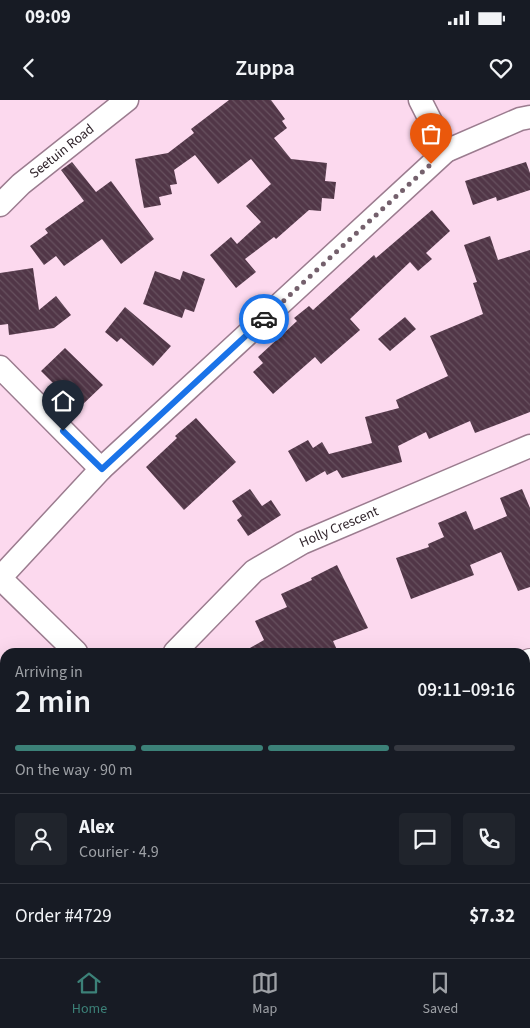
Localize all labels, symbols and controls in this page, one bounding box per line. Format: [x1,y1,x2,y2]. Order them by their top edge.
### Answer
text: 09:09 [25,4,71,31]
text: Zuppa [235,52,295,84]
icon: back [15,54,43,82]
icon: heart [487,54,515,82]
pin [410,113,452,164]
street label: Seetuin Road [25,120,99,183]
icon: bag [417,120,445,148]
courier [239,294,289,344]
icon: car [250,305,278,333]
pin [42,380,84,431]
icon: home [49,387,77,415]
street label: Holly Crescent [296,501,382,553]
text: Arriving in [15,661,83,683]
text: 09:11–09:16 [417,677,515,704]
text: 2 min [15,679,91,725]
text: On the way · 90 m [15,759,132,781]
button: person [15,813,67,865]
button: chat [399,813,451,865]
button: phone [463,813,515,865]
text: Alex [79,814,115,841]
text: Courier · 4.9 [79,841,159,863]
text: Order #4729 [15,903,112,930]
text: $7.32 [469,903,515,930]
tab: Home [72,969,107,1019]
tab: Map [251,969,279,1019]
tab: Saved [422,969,458,1019]

